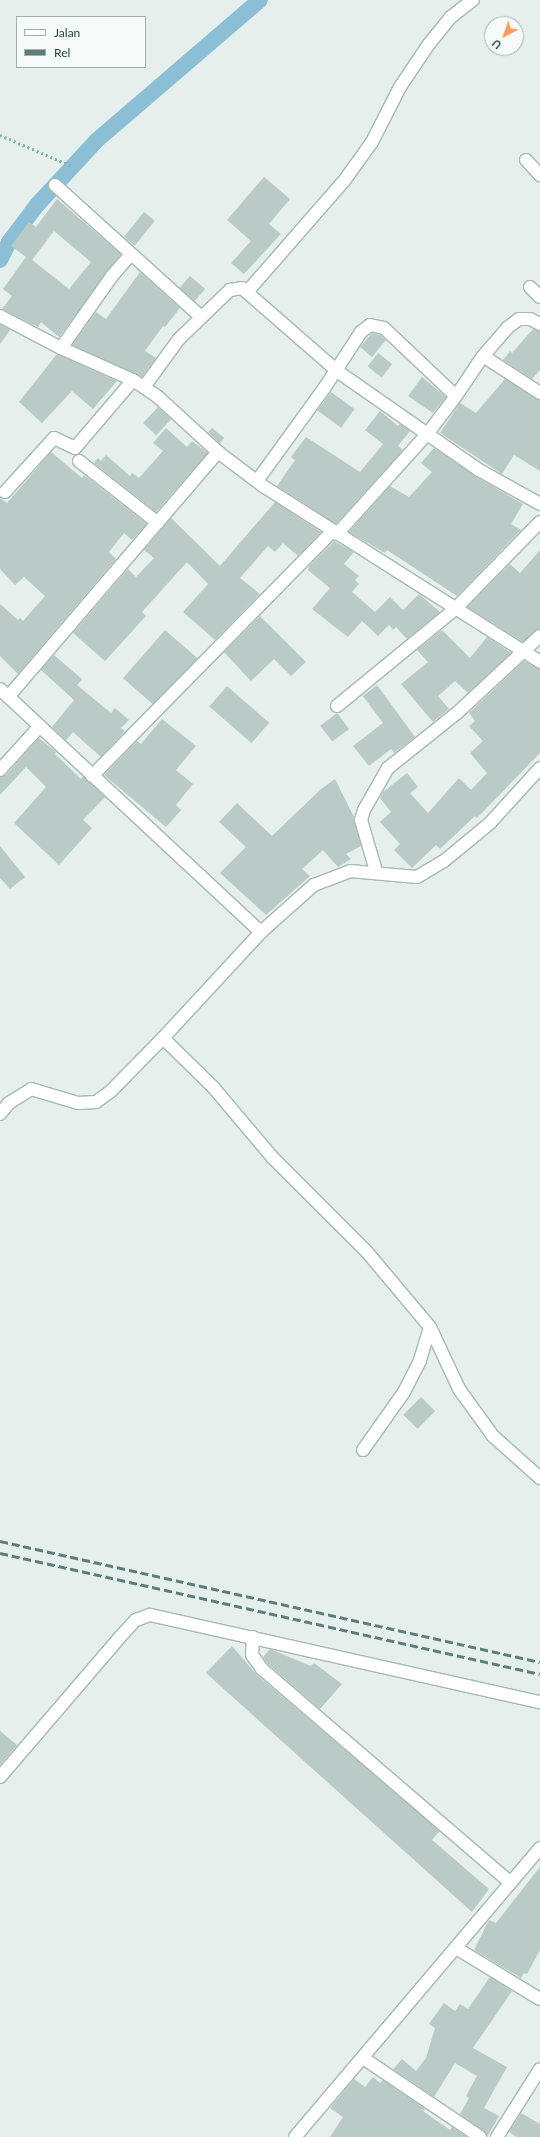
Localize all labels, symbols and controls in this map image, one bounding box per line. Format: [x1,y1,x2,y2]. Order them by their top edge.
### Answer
legend [16,16,146,68]
north arrow [484,16,524,56]
text: Jalan [54,25,80,40]
text: U [489,37,504,52]
text: Rel [54,45,70,60]

